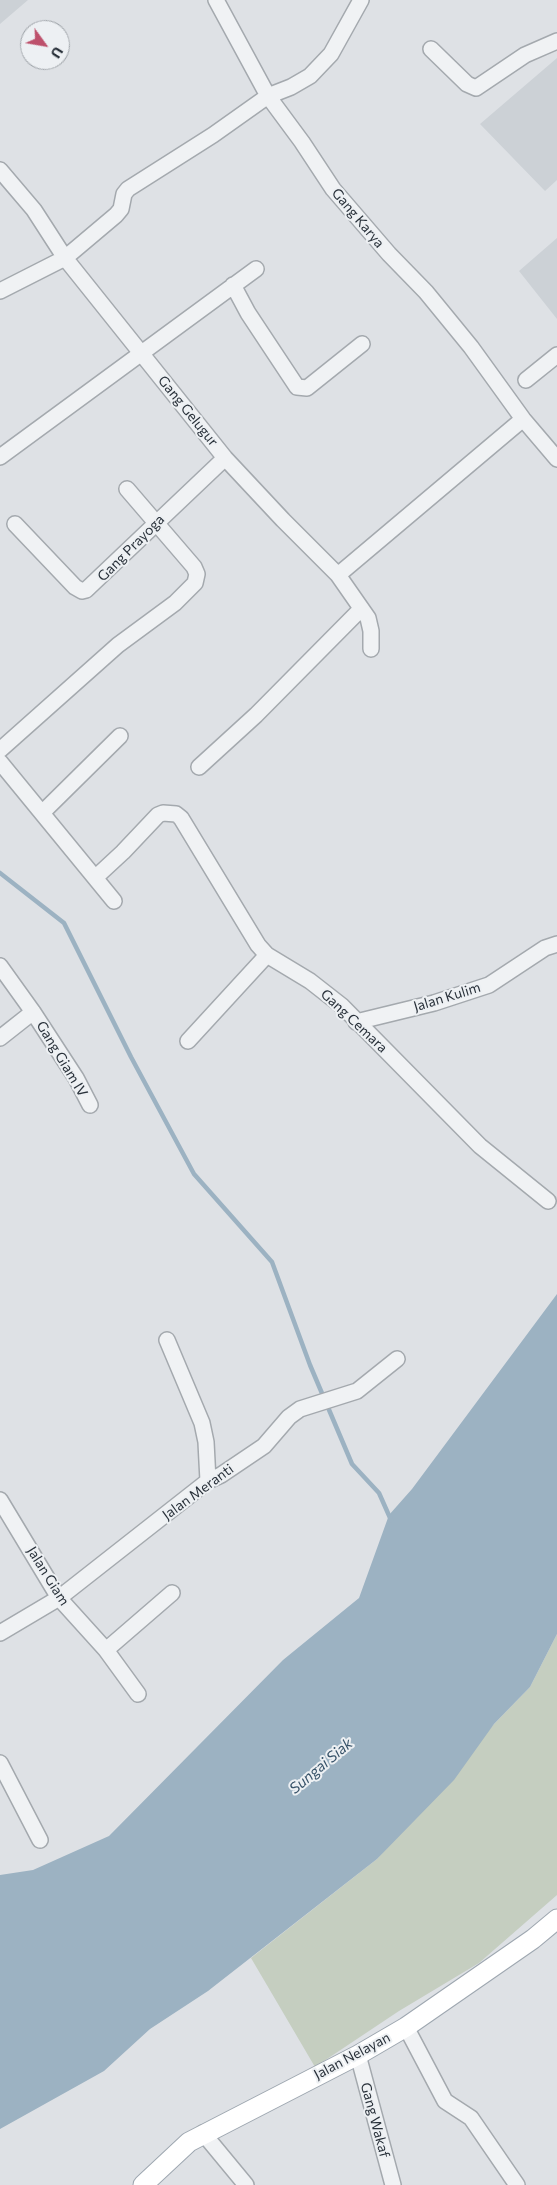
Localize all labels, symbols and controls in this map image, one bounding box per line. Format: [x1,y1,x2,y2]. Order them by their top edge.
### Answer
north arrow [20,20,70,70]
text: U [47,44,67,62]
street label: Gang Karya [328,185,388,251]
street label: Gang Gelugur [154,372,222,450]
street label: Gang Prayoga [94,511,168,585]
street label: Jalan Kulim [411,979,483,1015]
street label: Gang Cemara [317,986,391,1056]
street label: Gang Giam IV [33,1018,91,1100]
street label: Jalan Meranti [159,1461,237,1523]
street label: Jalan Giam [23,1543,73,1609]
water label: Sungai Siak [286,1734,356,1798]
street label: Jalan Nelayan [311,2029,393,2083]
street label: Gang Wakaf [357,2081,393,2159]

